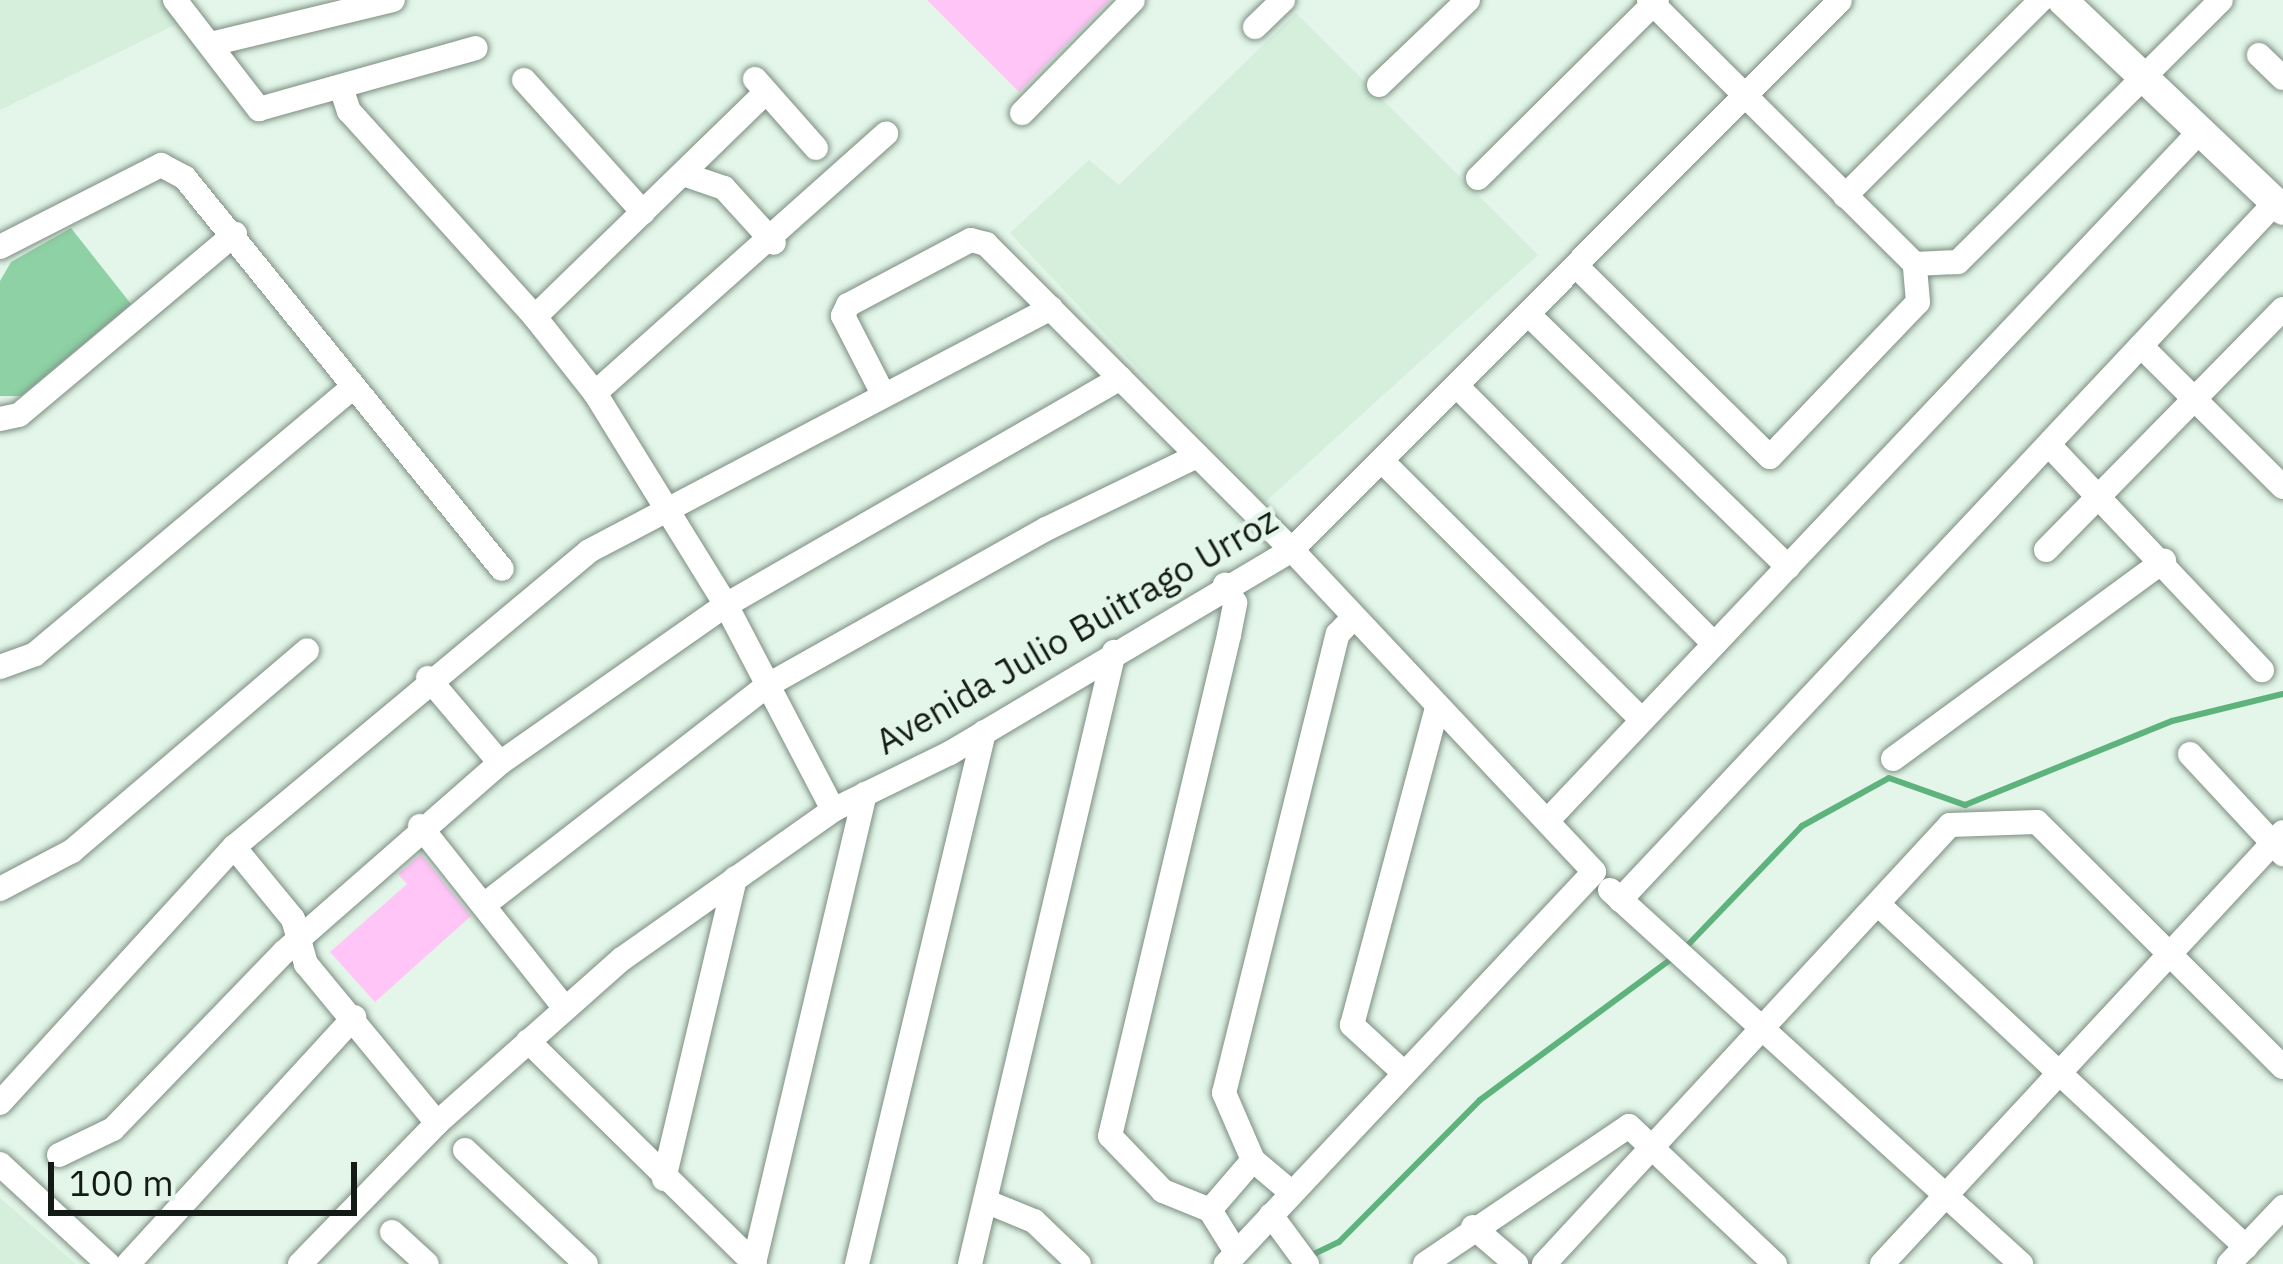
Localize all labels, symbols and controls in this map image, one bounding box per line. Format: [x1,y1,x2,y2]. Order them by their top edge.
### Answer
street label: Avenida Julio Buitrago Urroz [868,497,1284,763]
scale bar [54,1138,363,1212]
text: 100 m [69,1159,174,1206]

